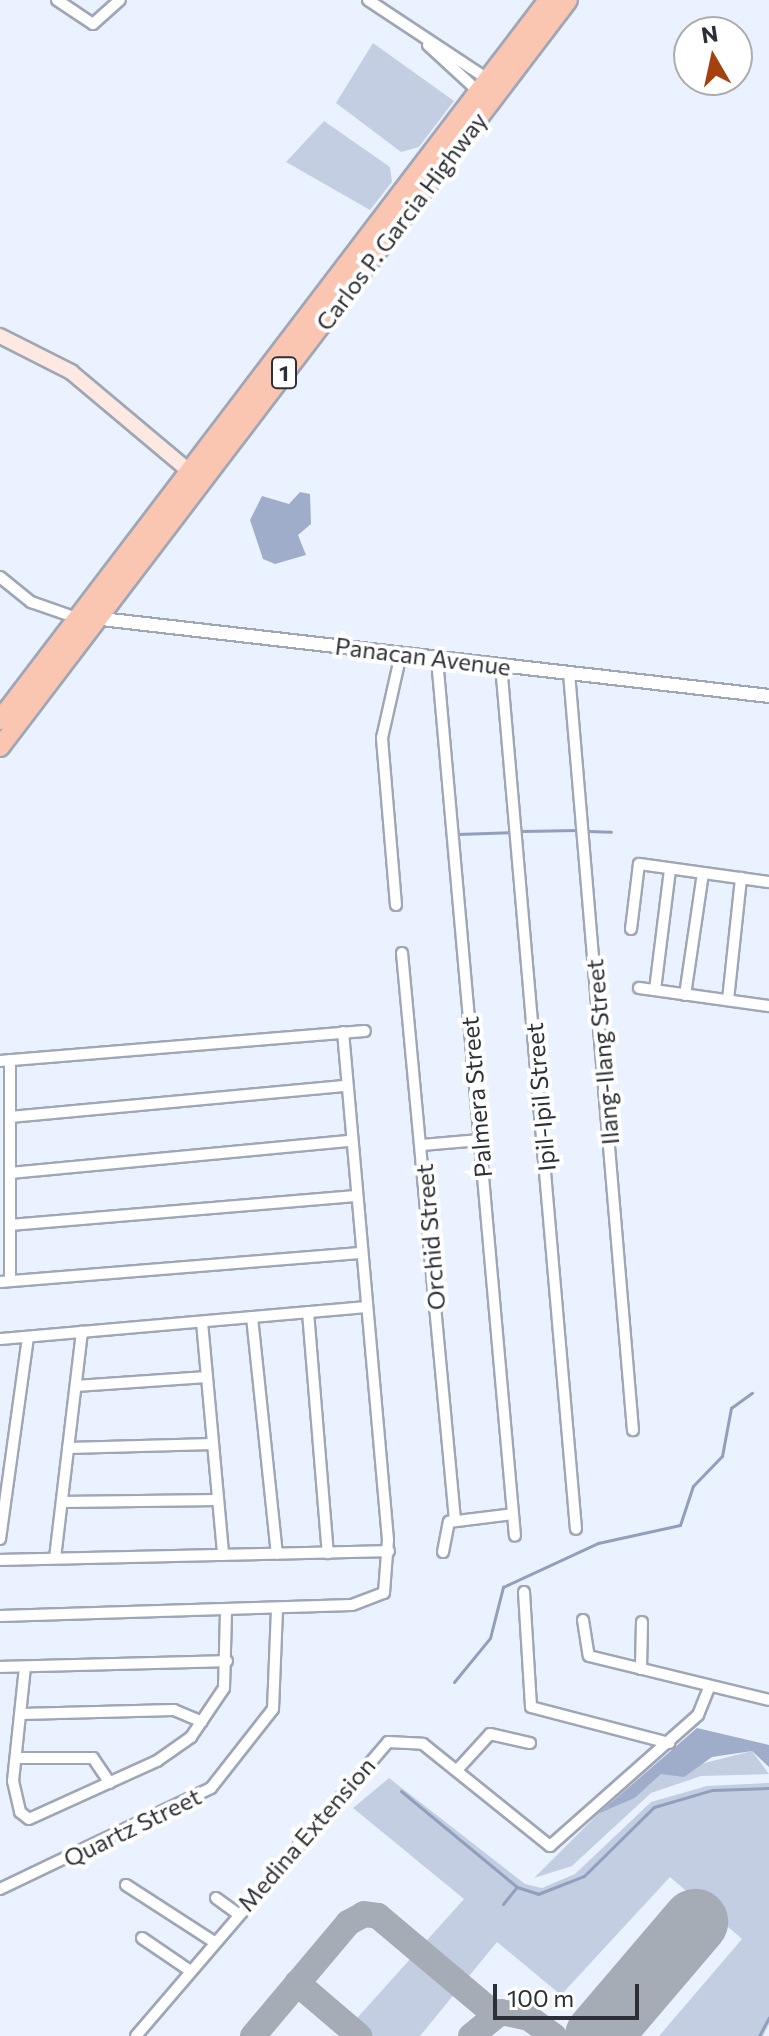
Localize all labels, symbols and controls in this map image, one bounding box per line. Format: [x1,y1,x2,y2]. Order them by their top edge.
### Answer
north arrow [673,16,753,96]
text: N [699,19,720,48]
street label: Carlos P. Garcia Highway [309,106,493,336]
road number: 1 [270,355,298,391]
street label: Panacan Avenue [334,631,512,681]
street label: Ilang-Ilang Street [580,958,624,1146]
street label: Palmera Street [455,1015,497,1179]
street label: Ipil-Ipil Street [519,1022,561,1172]
street label: Orchid Street [409,1163,451,1311]
street label: Medina Extension [231,1751,381,1917]
street label: Quartz Street [59,1781,205,1873]
scale bar [497,1968,643,2018]
text: 100 m [507,1983,574,2012]

